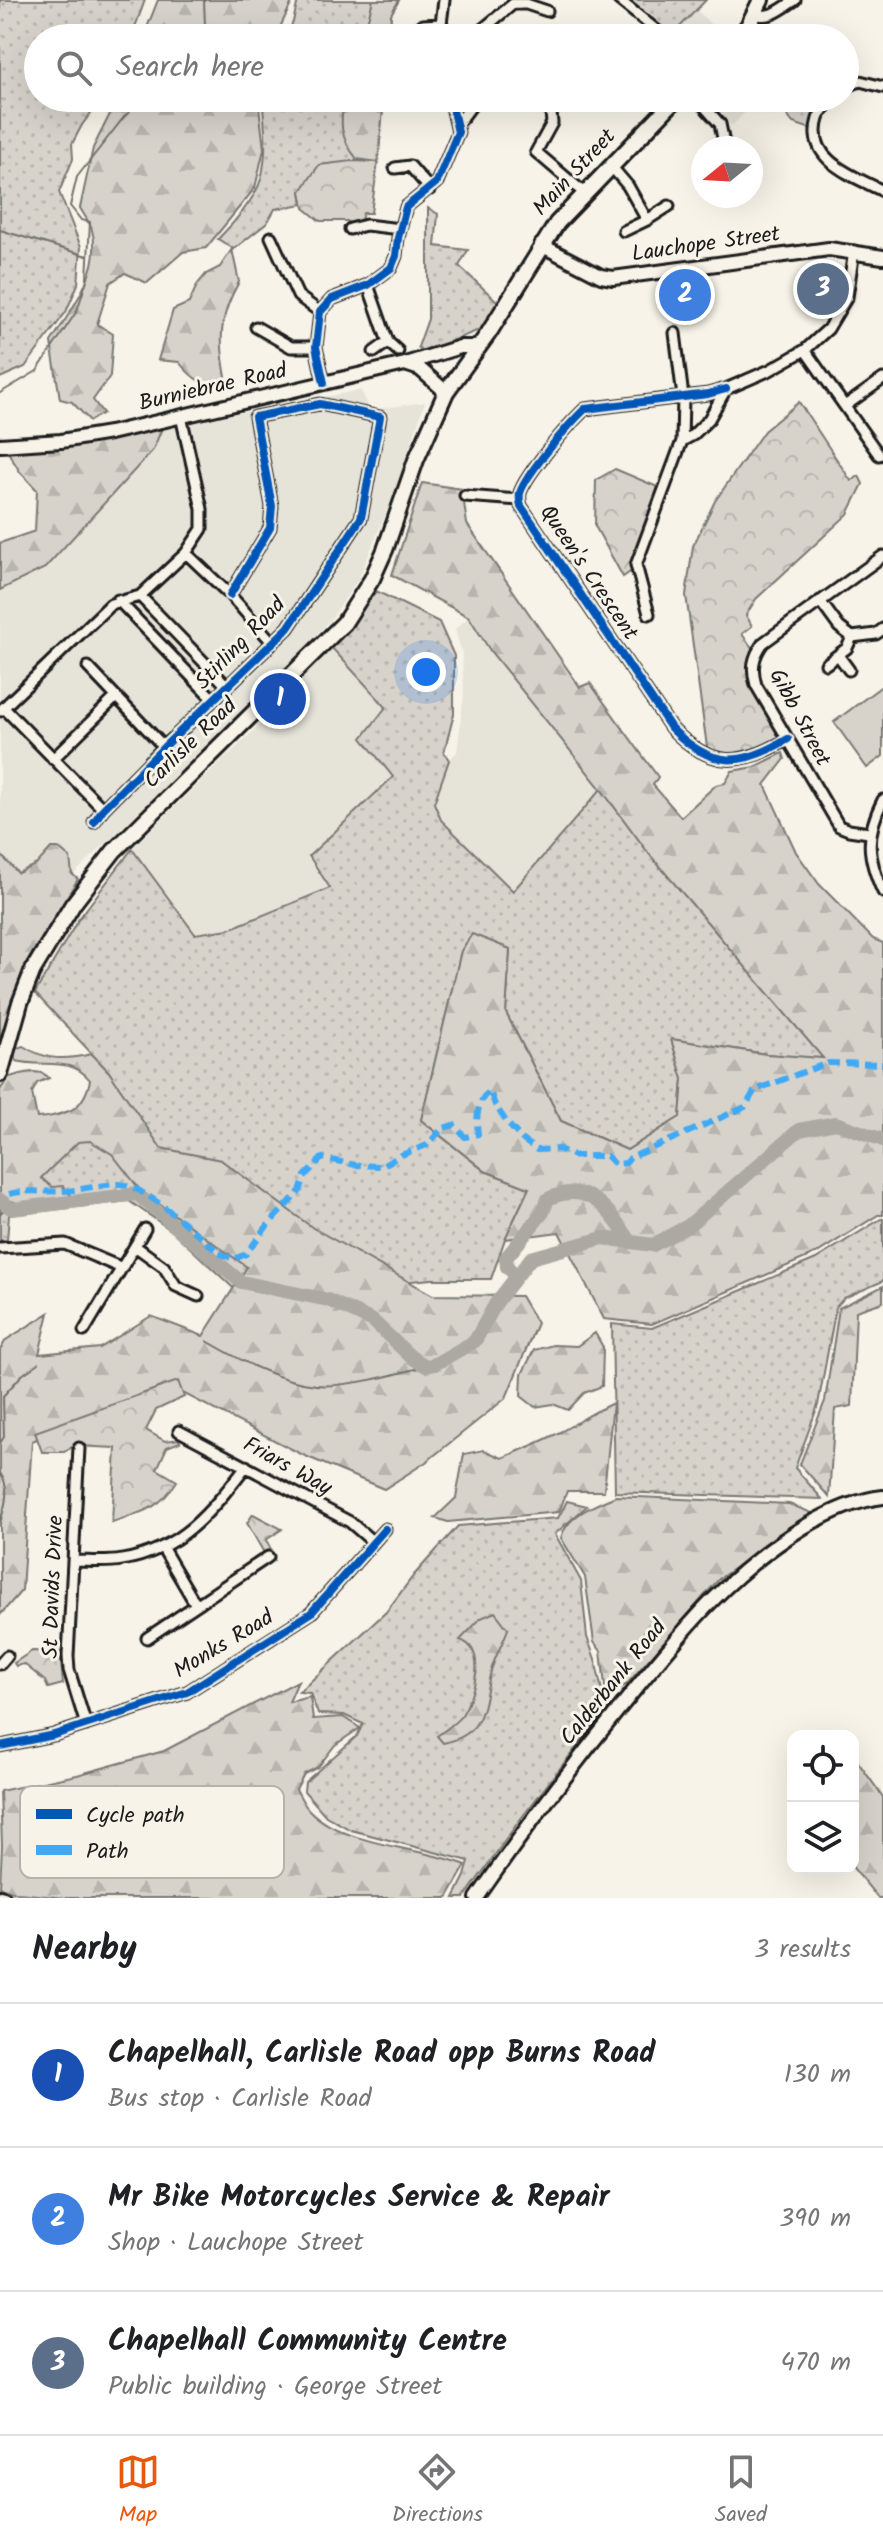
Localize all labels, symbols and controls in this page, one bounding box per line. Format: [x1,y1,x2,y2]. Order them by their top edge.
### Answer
search box [24,24,859,112]
text: Search here [116,44,264,92]
icon: search [52,46,96,90]
street label: Main Street [525,121,625,225]
north arrow [691,136,763,208]
street label: Lauchope Street [630,217,783,273]
pin: 3 [797,259,849,319]
pin: 2 [659,265,711,325]
street label: Burniebrae Road [136,354,291,422]
street label: Queen's Crescent [530,498,647,648]
street label: Stirling Road [187,589,295,699]
your location [406,652,446,692]
street label: Gibb Street [759,663,840,774]
pin: 1 [254,669,306,729]
street label: Carlisle Road [136,689,247,798]
street label: Friars Way [236,1428,339,1506]
street label: St Davids Drive [34,1515,74,1659]
street label: Monks Road [167,1601,282,1689]
street label: Calderbank Road [552,1611,677,1754]
map controls [787,1730,859,1874]
button: locate [787,1730,859,1802]
legend [20,1786,284,1878]
text: Cycle path [86,1799,185,1834]
button: layers [787,1802,859,1874]
text: Path [86,1835,129,1870]
text: Nearby [32,1923,137,1977]
text: 3 results [754,1929,851,1971]
text: Chapelhall, Carlisle Road opp Burns Road [108,2030,655,2078]
text: 1 [54,2054,62,2096]
text: 130 m [784,2054,851,2096]
text: Bus stop · Carlisle Road [108,2078,372,2120]
text: Mr Bike Motorcycles Service & Repair [108,2174,609,2222]
text: 2 [50,2198,66,2240]
text: 390 m [779,2198,851,2240]
text: Shop · Lauchope Street [108,2222,364,2264]
text: Chapelhall Community Centre [108,2318,507,2366]
text: 3 [51,2342,65,2384]
text: 470 m [781,2342,851,2384]
text: Public building · George Street [108,2366,442,2408]
tab: Map [116,2450,160,2533]
tab: Directions [392,2450,483,2533]
tab: Saved [715,2450,767,2533]

